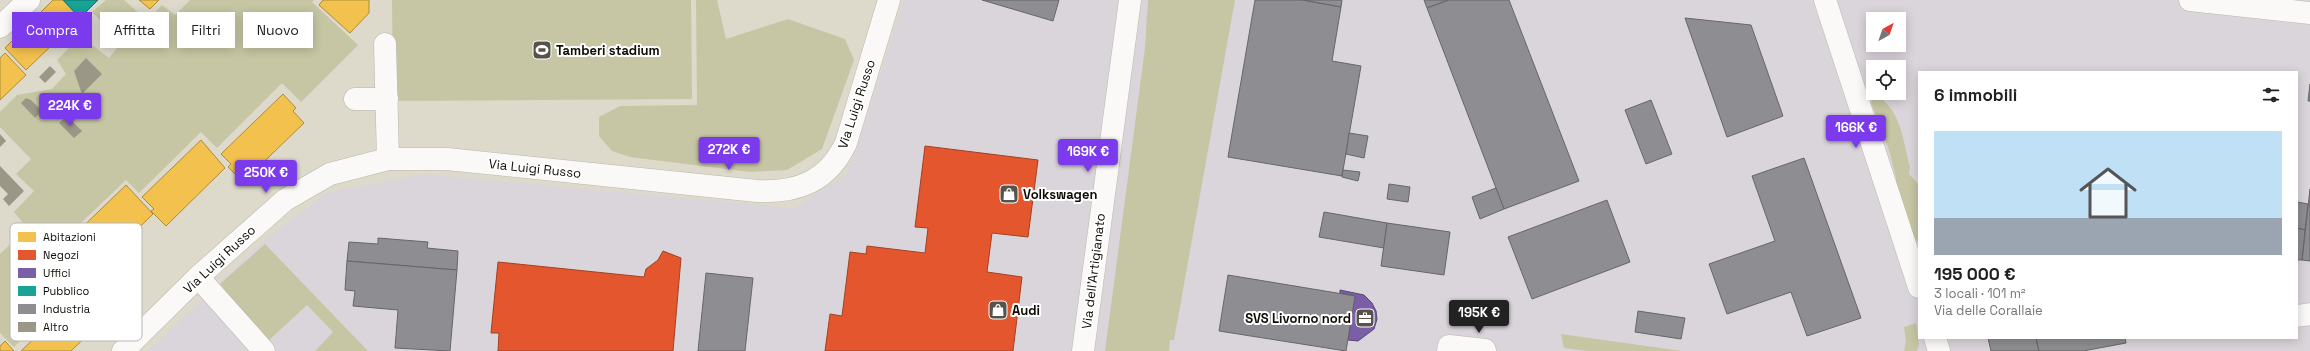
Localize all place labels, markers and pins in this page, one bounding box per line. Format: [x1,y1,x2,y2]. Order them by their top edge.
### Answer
sports icon: Tamberi stadium [531,39,553,61]
place label: Tamberi stadium [556,42,660,59]
pin: 224K € [37,93,103,127]
pin: 166K € [1823,115,1889,149]
pin: 272K € [696,137,762,171]
pin: 169K € [1055,139,1121,173]
pin: 250K € [233,160,299,194]
shop icon: Volkswagen [998,183,1020,205]
place label: Volkswagen [1023,186,1097,203]
shop icon: Audi [987,299,1009,321]
pin: 195K € [1446,300,1512,334]
place label: Audi [1012,302,1040,319]
office icon: SVS Livorno nord [1354,307,1376,329]
place label: SVS Livorno nord [1245,310,1351,327]

